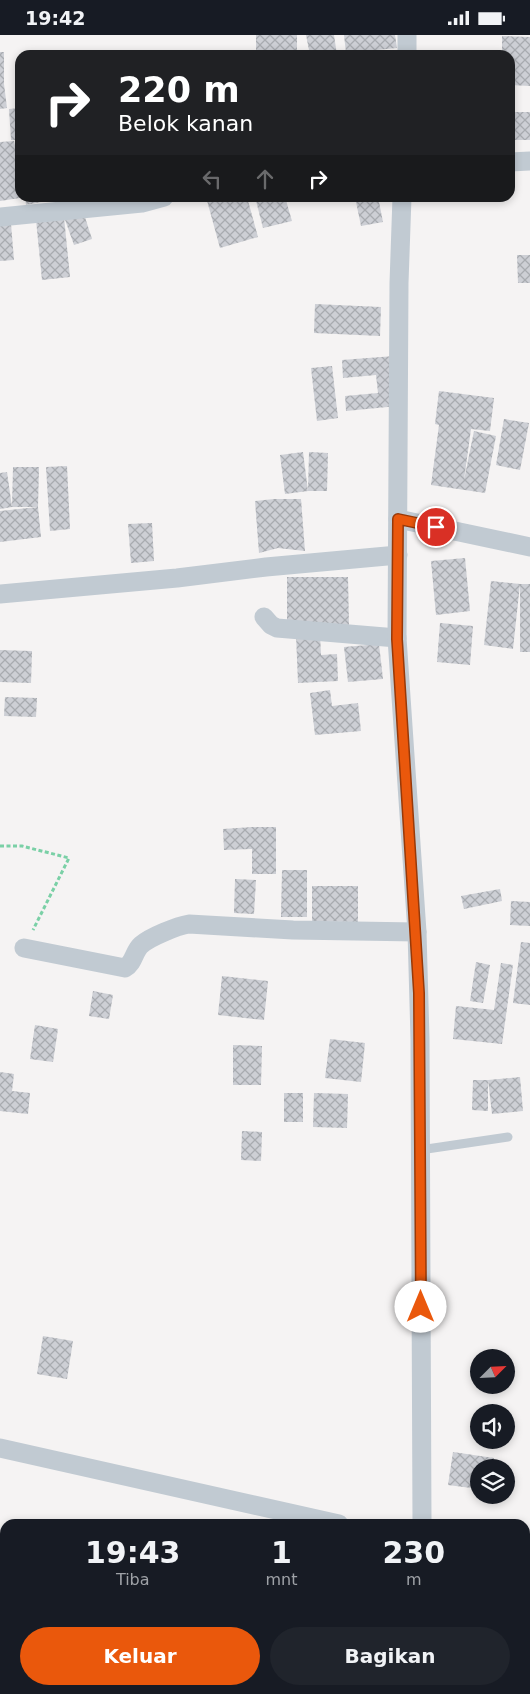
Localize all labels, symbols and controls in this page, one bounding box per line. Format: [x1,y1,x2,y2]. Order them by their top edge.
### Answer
text: 19:42 [25,7,85,29]
icon: right [35,70,100,135]
text: 220 m [118,70,240,110]
text: Belok kanan [118,111,253,136]
icon: left [198,165,226,193]
icon: ahead [251,165,279,193]
icon: right [304,165,332,193]
pin [415,506,457,548]
icon: arrive [422,513,450,541]
position arrow [394,1280,446,1332]
north arrow [470,1349,515,1394]
map controls [470,1349,515,1504]
button: sound [470,1404,515,1449]
button: layers [470,1459,515,1504]
text: 19:43 [85,1535,180,1570]
text: 1 [271,1535,292,1570]
text: 230 [382,1535,445,1570]
text: Tiba [116,1570,150,1589]
text: mnt [265,1570,297,1589]
text: m [406,1570,422,1589]
button: Keluar [20,1627,260,1685]
button: Bagikan [270,1627,510,1685]

